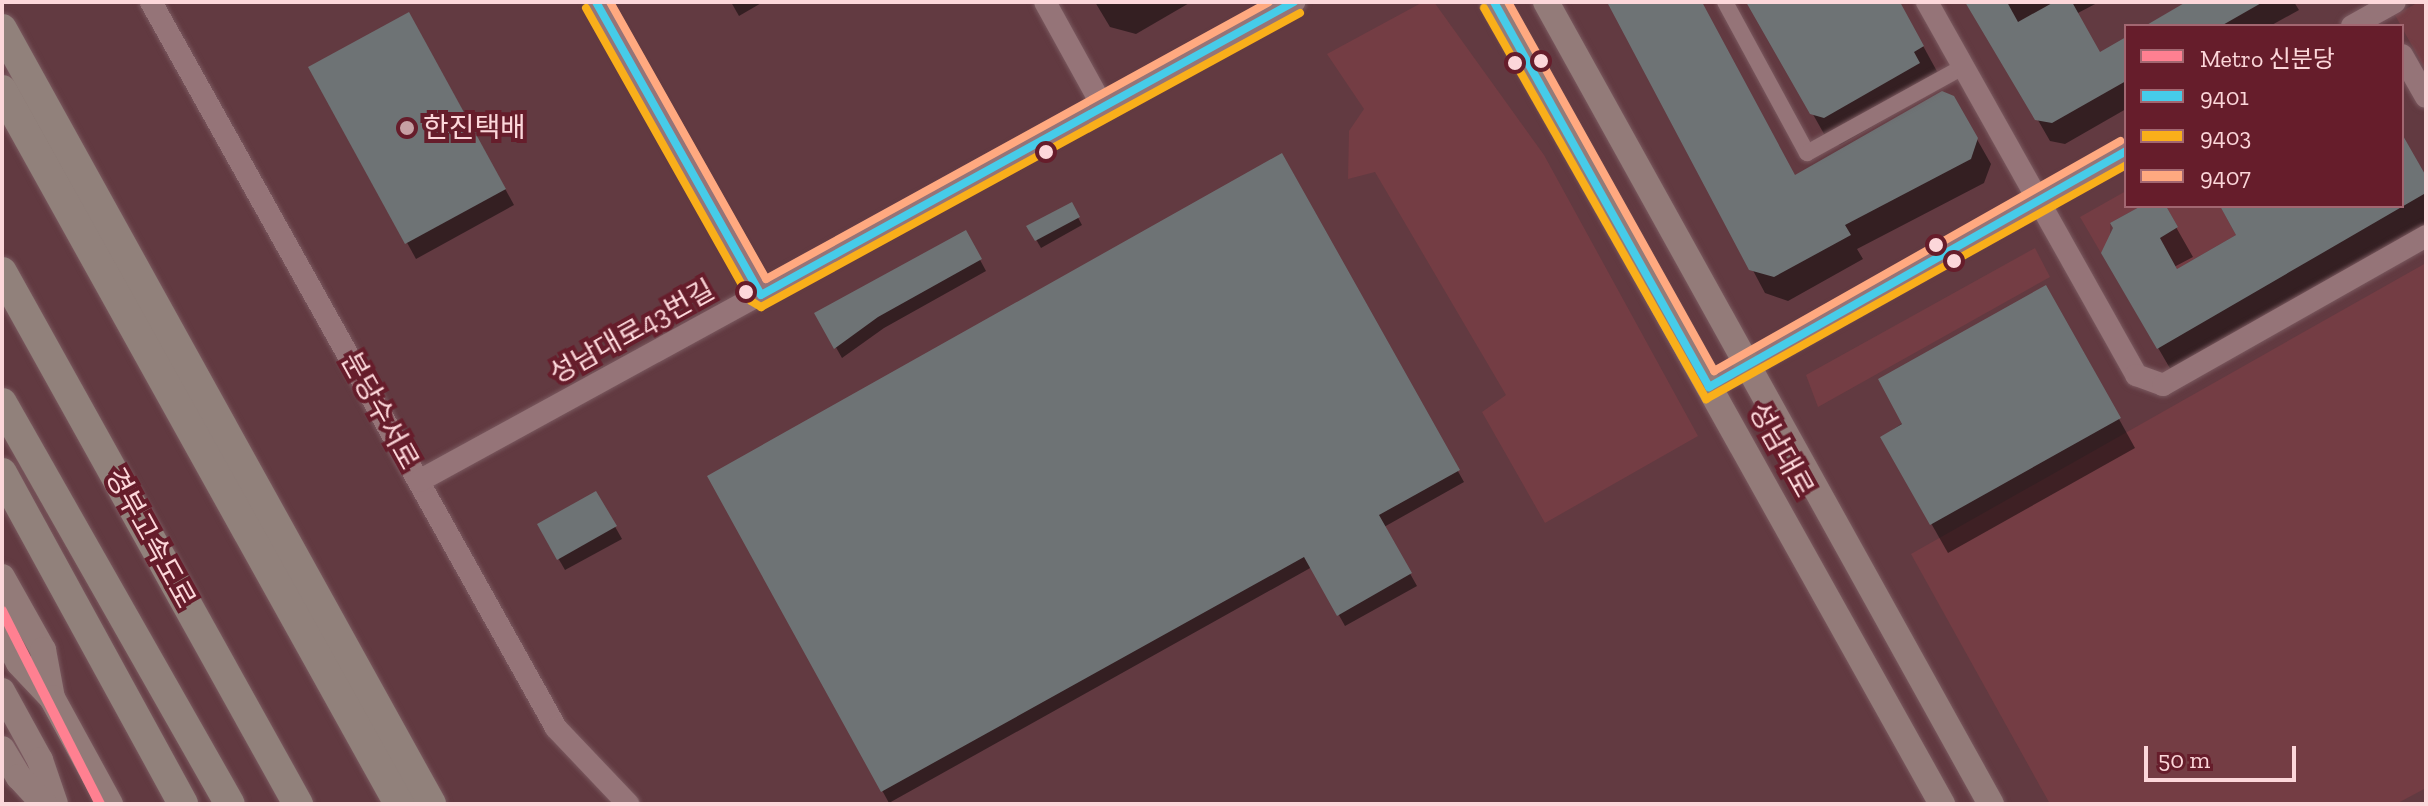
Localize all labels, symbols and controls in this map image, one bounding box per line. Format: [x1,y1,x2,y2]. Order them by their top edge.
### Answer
legend [2124,24,2404,208]
text: Metro 신분당 [2200,44,2335,73]
unlabelled marker [1533,53,1549,69]
unlabelled marker [1507,55,1523,71]
text: 9401 [2200,82,2249,111]
place label: 한진택배 [423,111,526,145]
marker: 한진택배 [398,119,416,137]
text: 9403 [2200,122,2251,151]
unlabelled marker [1038,144,1054,160]
text: 9407 [2200,162,2251,191]
unlabelled marker [1928,237,1944,253]
unlabelled marker [1946,253,1962,269]
street label: 성남대로43번길 [544,273,720,391]
unlabelled marker [738,284,754,300]
street label: 분당수서로 [334,347,426,475]
street label: 성남대로 [1741,397,1821,503]
street label: 경부고속도로 [98,462,202,614]
scale bar [2148,730,2300,780]
text: 50 m [2158,745,2210,774]

